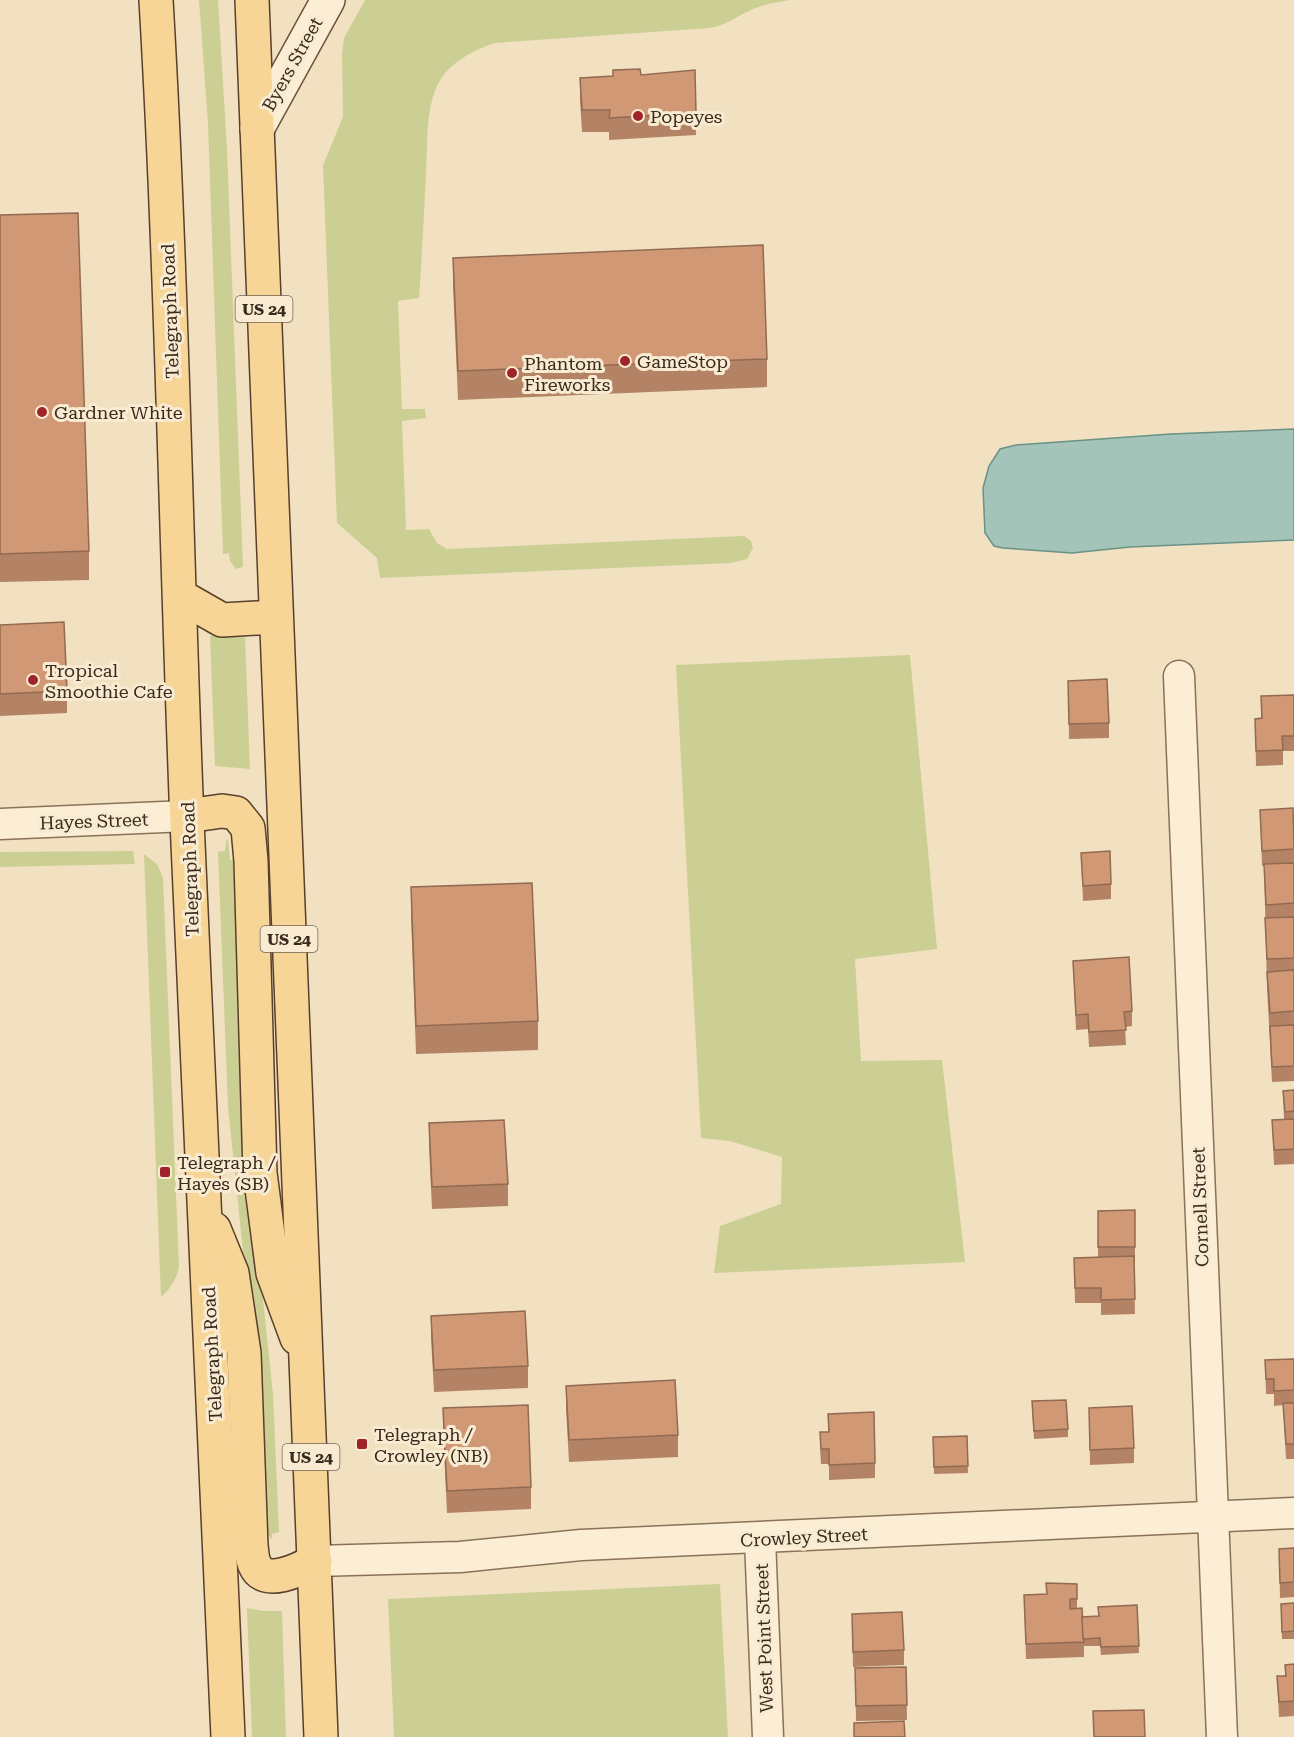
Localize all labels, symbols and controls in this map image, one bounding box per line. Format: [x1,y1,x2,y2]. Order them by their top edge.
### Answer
street label: Byers Street [258,13,327,115]
place label: Popeyes [650,106,722,127]
marker: Popeyes [631,109,645,123]
street label: Telegraph Road [157,243,183,379]
road number: US 24 [236,296,292,322]
place label: GameStop [637,351,728,372]
place label: Phantom Fireworks [524,353,610,395]
marker: GameStop [618,354,632,368]
marker: Phantom Fireworks [505,366,519,380]
place label: Gardner White [54,402,183,423]
marker: Gardner White [35,405,49,419]
place label: Tropical Smoothie Cafe [45,660,173,702]
marker: Tropical Smoothie Cafe [26,673,40,687]
street label: Telegraph Road [177,801,203,937]
street label: Hayes Street [39,809,149,833]
road number: US 24 [260,926,318,952]
street label: Cornell Street [1187,1146,1213,1267]
place label: Telegraph / Hayes (SB) [177,1152,276,1194]
marker: Telegraph / Hayes (SB) [158,1165,172,1179]
street label: Telegraph Road [198,1285,226,1422]
place label: Telegraph / Crowley (NB) [374,1424,488,1466]
marker: Telegraph / Crowley (NB) [355,1437,369,1451]
road number: US 24 [282,1444,340,1470]
street label: Crowley Street [740,1523,869,1551]
street label: West Point Street [751,1563,777,1713]

